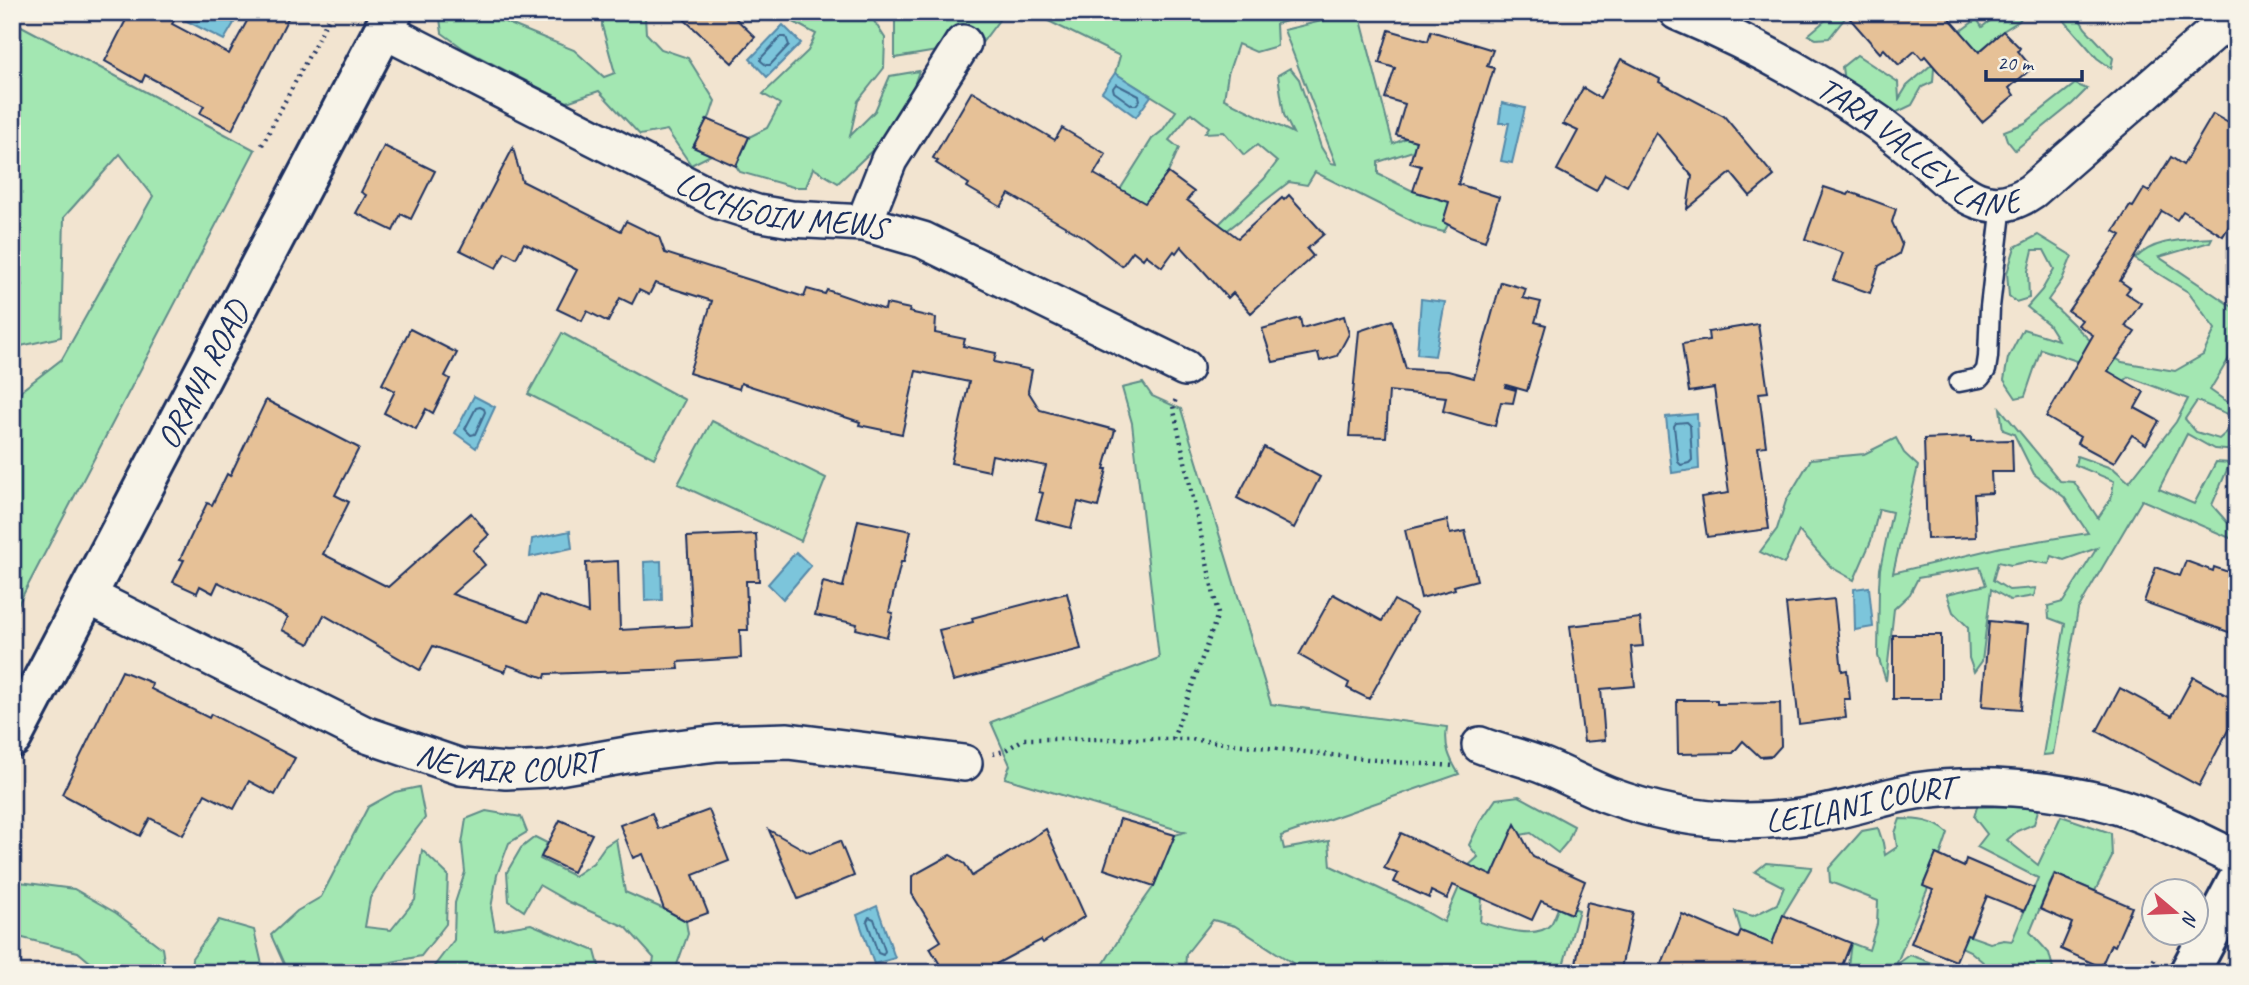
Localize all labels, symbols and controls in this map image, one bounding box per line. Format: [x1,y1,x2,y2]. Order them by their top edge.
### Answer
scale bar [1986,38,2083,82]
text: 20 m [1997,50,2035,76]
street label: TARA VALLEY LANE [1809,67,2029,226]
street label: LOCHGOIN MEWS [669,162,895,250]
street label: ORANA ROAD [147,291,260,456]
street label: NEVAIR COURT [411,733,611,793]
street label: LEILANI COURT [1764,766,1963,841]
north arrow [2140,876,2210,946]
text: N [2176,908,2203,930]

